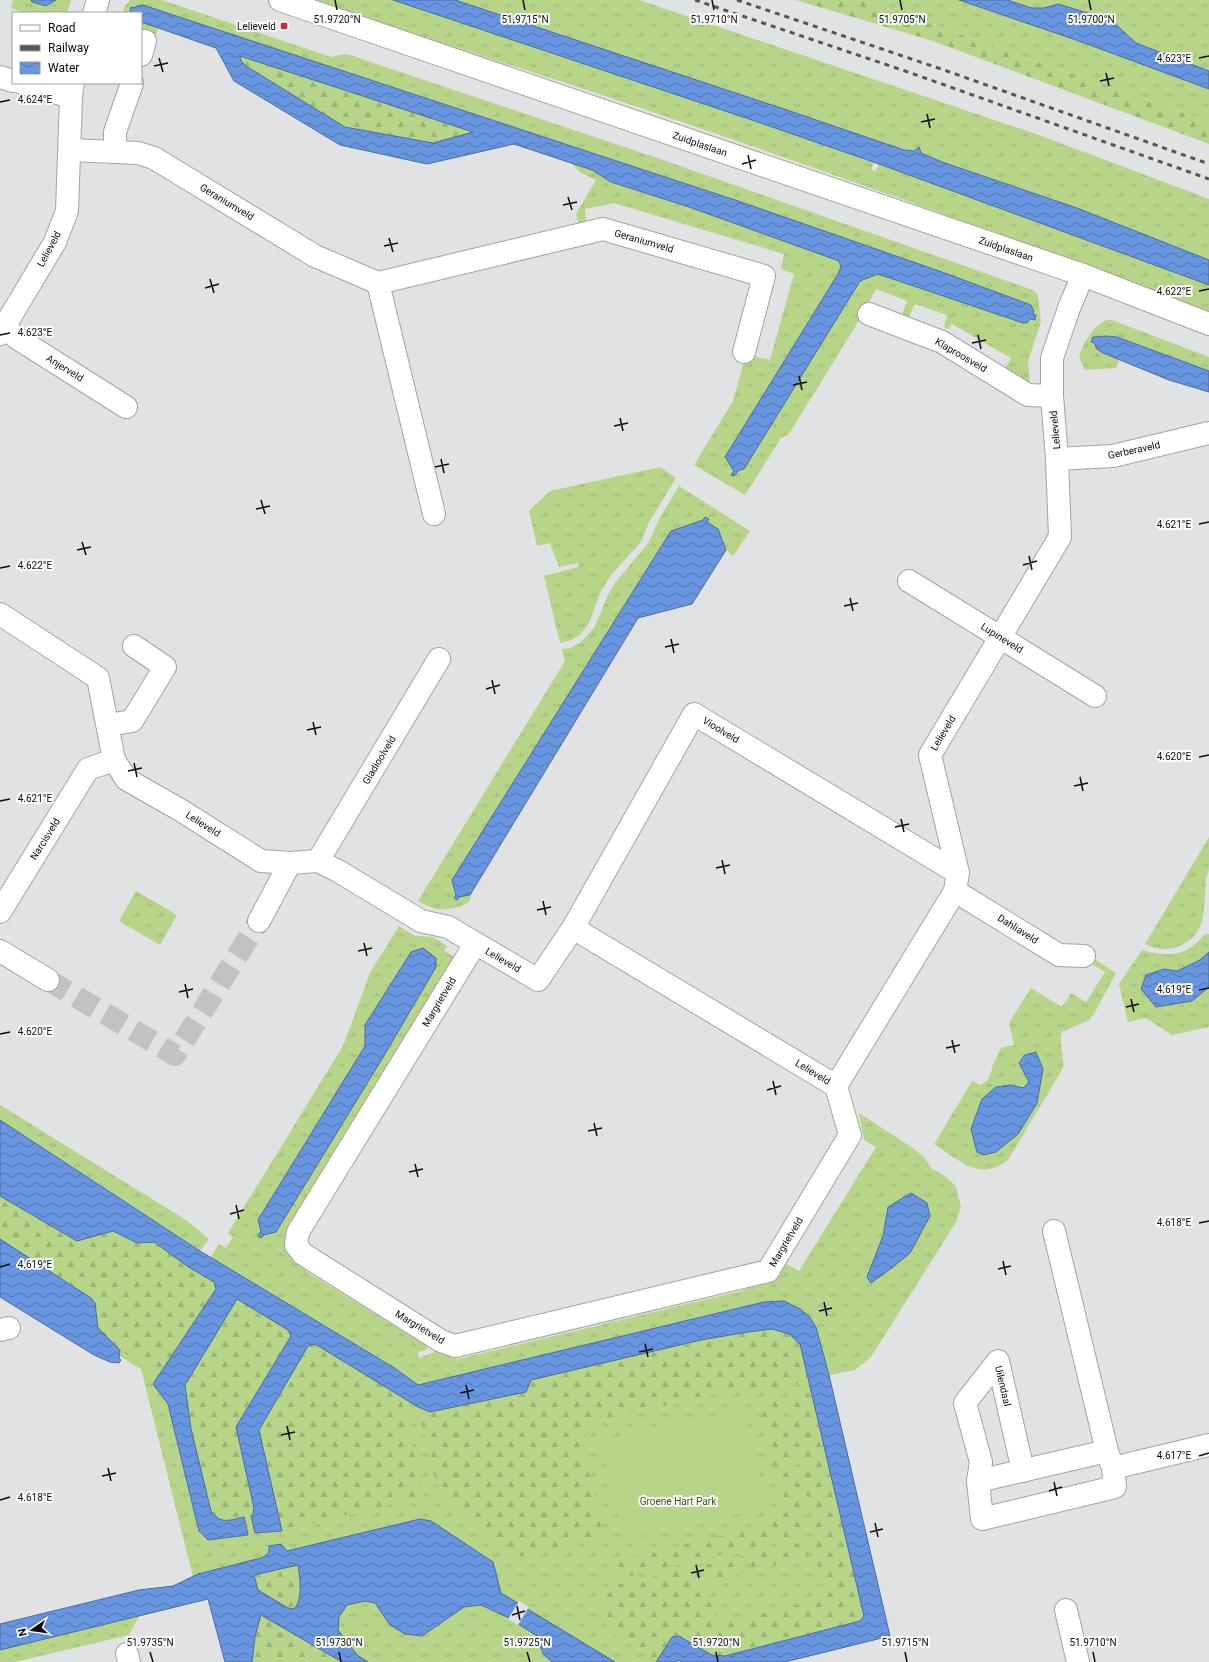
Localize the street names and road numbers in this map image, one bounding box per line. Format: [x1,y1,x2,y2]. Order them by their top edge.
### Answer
street label: Zuidplaslaan [671,130,729,158]
street label: Geraniumveld [198,182,256,222]
street label: Geraniumveld [613,227,675,255]
street label: Lelieveld [35,229,63,269]
street label: Zuidplaslaan [977,235,1035,263]
street label: Klaproosveld [933,336,989,374]
street label: Anjerveld [45,352,85,384]
street label: Lelieveld [1048,410,1062,450]
street label: Gerberaveld [1107,439,1161,461]
street label: Lupineveld [979,621,1025,655]
street label: Lelieveld [928,713,958,753]
street label: Vioolveld [701,715,741,745]
street label: Gladioolveld [360,734,398,786]
street label: Lelieveld [184,809,222,839]
street label: Narcisveld [28,816,62,862]
street label: Dahliaveld [996,912,1040,946]
street label: Lelieveld [483,945,523,975]
street label: Margrietveld [420,975,458,1029]
street label: Lelieveld [793,1057,833,1087]
street label: Margrietveld [767,1215,805,1269]
street label: Margrietveld [393,1308,447,1346]
street label: Uilendaal [993,1365,1013,1407]

